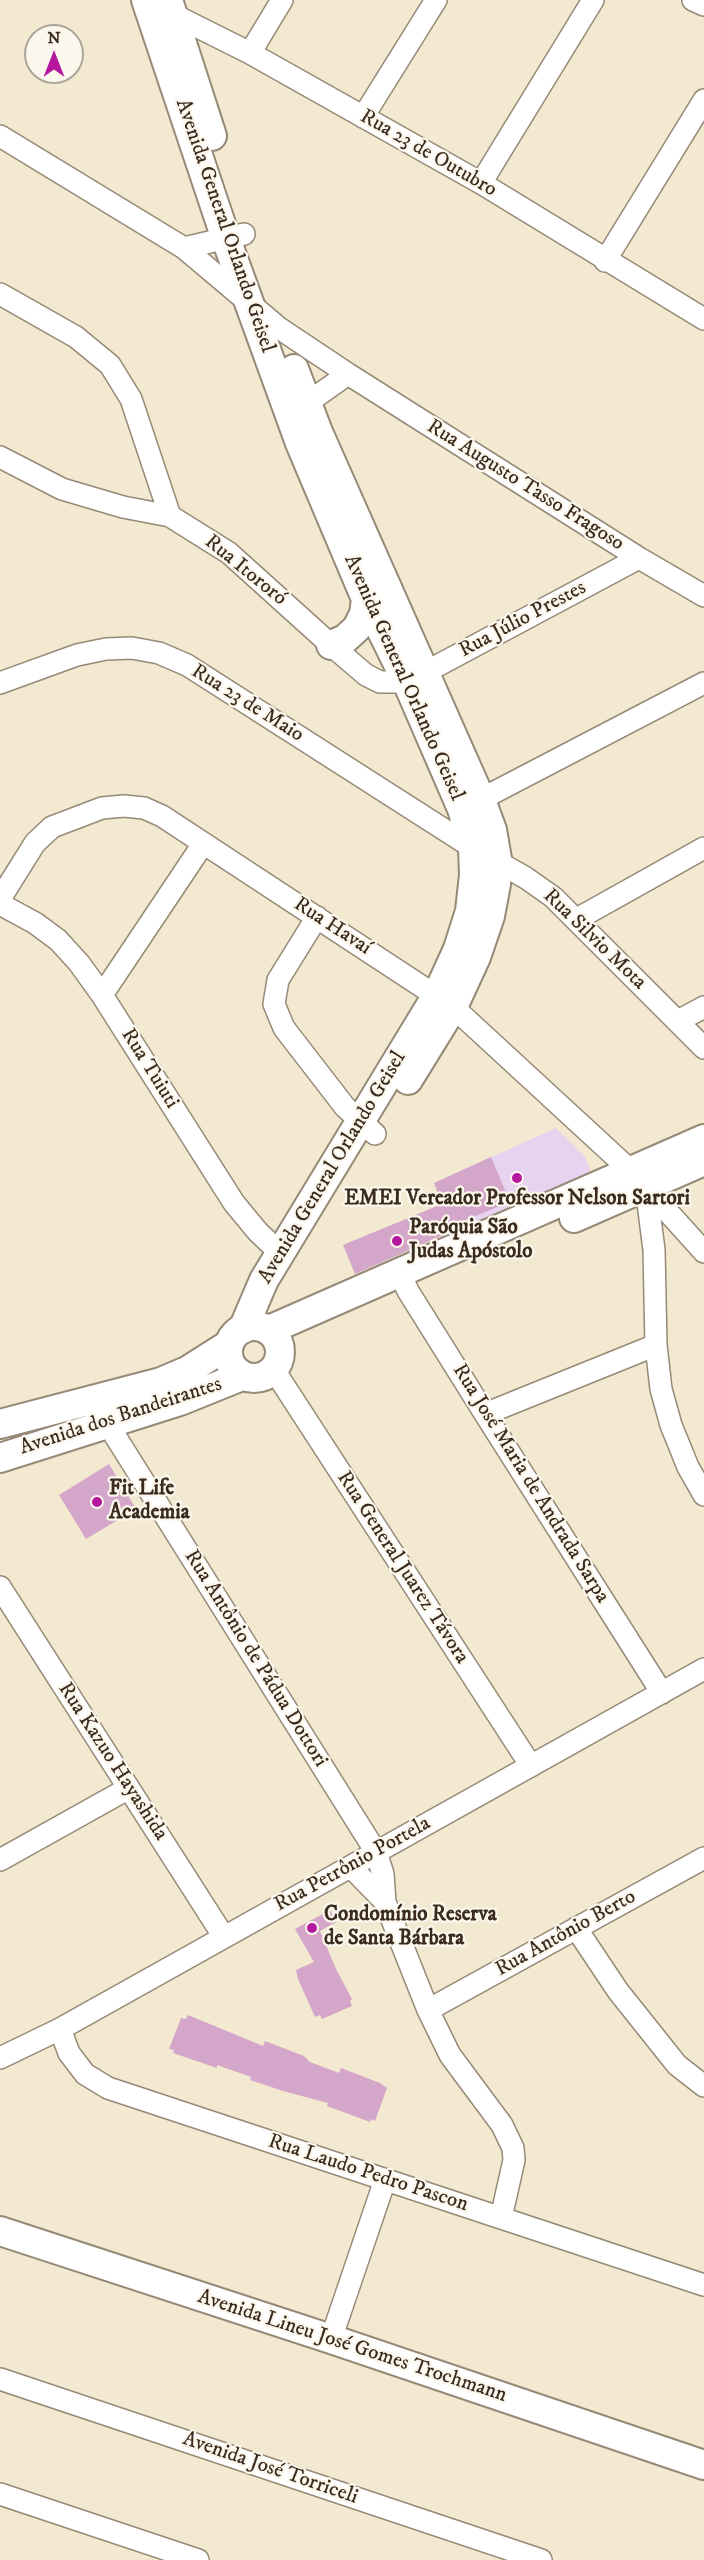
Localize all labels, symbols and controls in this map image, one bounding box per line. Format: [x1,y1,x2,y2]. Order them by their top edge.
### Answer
north arrow [24,24,84,84]
text: N [47,28,61,48]
street label: Avenida General Orlando Geisel [169,96,279,356]
street label: Rua 23 de Outubro [355,105,501,203]
street label: Rua Augusto Tasso Fragoso [422,415,628,557]
street label: Rua Itororó [199,530,291,612]
street label: Avenida General Orlando Geisel [337,551,469,805]
street label: Rua Júlio Prestes [455,576,591,664]
street label: Rua 23 de Maio [186,660,308,748]
street label: Rua Silvio Mota [537,884,651,996]
street label: Rua Havaí [288,893,376,961]
street label: Rua Tuiuti [115,1024,183,1114]
street label: Avenida General Orlando Geisel [254,1047,412,1289]
marker: EMEI Vereador Professor Nelson Sartori [510,1171,524,1185]
place label: EMEI Vereador Professor Nelson Sartori [344,1187,690,1213]
place label: Paróquia São Judas Apóstolo [409,1216,532,1266]
marker: Paróquia São Judas Apóstolo [390,1234,404,1248]
street label: Rua José Maria de Andrada Sarpa [446,1360,614,1608]
street label: Avenida dos Bandeirantes [17,1372,225,1462]
street label: Rua General Juarez Távora [330,1467,474,1669]
place label: Fit Life Academia [109,1477,190,1527]
marker: Fit Life Academia [90,1495,104,1509]
street label: Rua Antônio de Pádua Dottori [178,1546,332,1772]
street label: Rua Kazuo Hayashida [52,1678,172,1846]
street label: Rua Petrônio Portela [271,1812,435,1918]
street label: Rua Antônio Berto [491,1885,641,1983]
place label: Condomínio Reserva de Santa Bárbara [324,1903,497,1953]
marker: Condomínio Reserva de Santa Bárbara [305,1921,319,1935]
street label: Rua Laudo Pedro Pascon [265,2130,471,2218]
street label: Avenida Lineu José Gomes Trochmann [194,2285,510,2409]
street label: Avenida José Torriceli [179,2427,361,2511]

